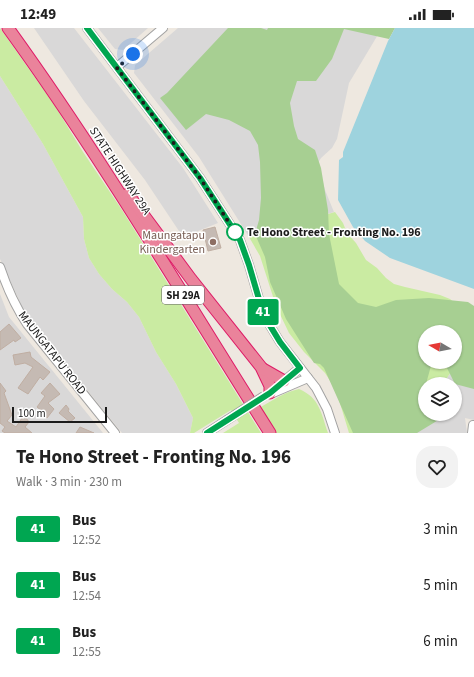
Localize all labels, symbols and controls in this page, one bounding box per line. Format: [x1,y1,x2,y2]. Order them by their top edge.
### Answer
text: 12:49 [20,4,56,25]
your location [123,44,143,64]
street label: STATE HIGHWAY 29A [85,124,155,219]
marker: Te Hono Street - Fronting No. 196 [226,223,244,241]
place label: Te Hono Street - Fronting No. 196 [247,224,421,241]
place label: Maungatapu Kindergarten [139,227,205,258]
marker: Maungatapu Kindergarten [208,237,218,247]
road number: SH 29A [162,286,204,304]
line badge: 41 [245,299,281,325]
text: 41 [256,302,270,322]
street label: MAUNGATAPU ROAD [14,308,90,398]
north arrow [418,325,462,369]
map controls [418,325,462,421]
button: layers [418,377,462,421]
scale bar [12,405,107,424]
text: 100 m [18,406,46,421]
text: Te Hono Street - Fronting No. 196 [16,444,291,471]
button: heart [416,446,458,488]
text: Walk · 3 min · 230 m [16,473,122,491]
text: Bus [72,510,96,531]
text: 41 [31,519,45,539]
text: 3 min [423,519,458,540]
text: 12:52 [72,531,101,549]
text: Bus [72,566,96,587]
text: 41 [31,575,45,595]
text: 5 min [423,575,458,596]
text: 12:54 [72,587,101,605]
text: Bus [72,622,96,643]
text: 41 [31,631,45,651]
text: 6 min [423,631,458,652]
text: 12:55 [72,643,101,661]

